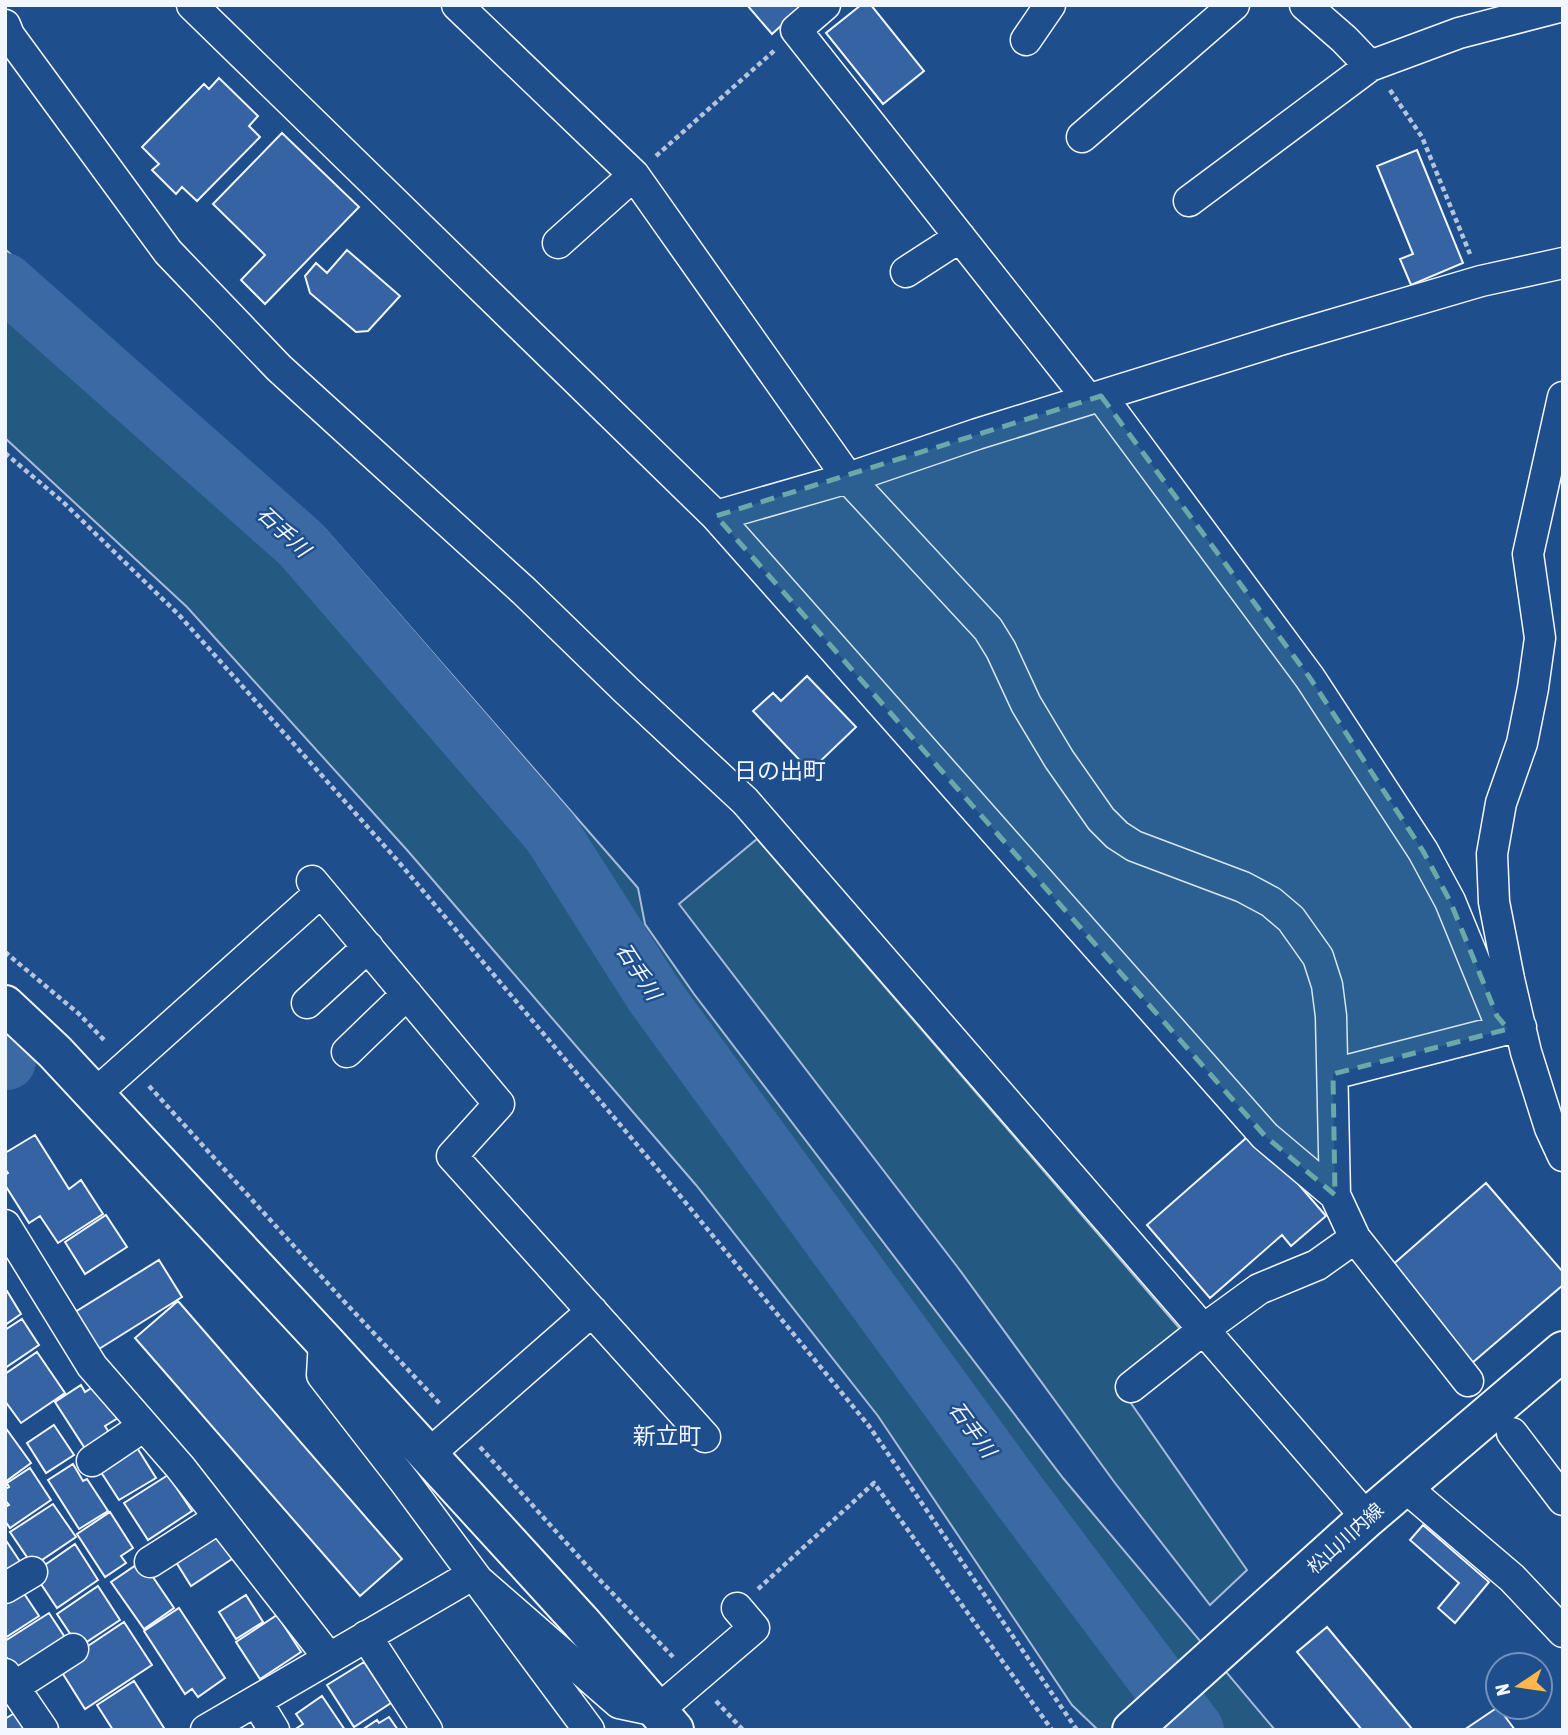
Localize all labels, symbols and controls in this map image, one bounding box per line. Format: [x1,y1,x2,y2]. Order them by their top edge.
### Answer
water label: 石手川 [253,501,317,563]
district label: 日の出町 [734,758,826,784]
water label: 石手川 [612,938,667,1006]
water label: 石手川 [945,1396,1002,1463]
district label: 新立町 [633,1423,702,1449]
street label: 松山川内線 [1302,1498,1388,1578]
north arrow [1484,1651,1554,1721]
text: N [1490,1682,1514,1698]

